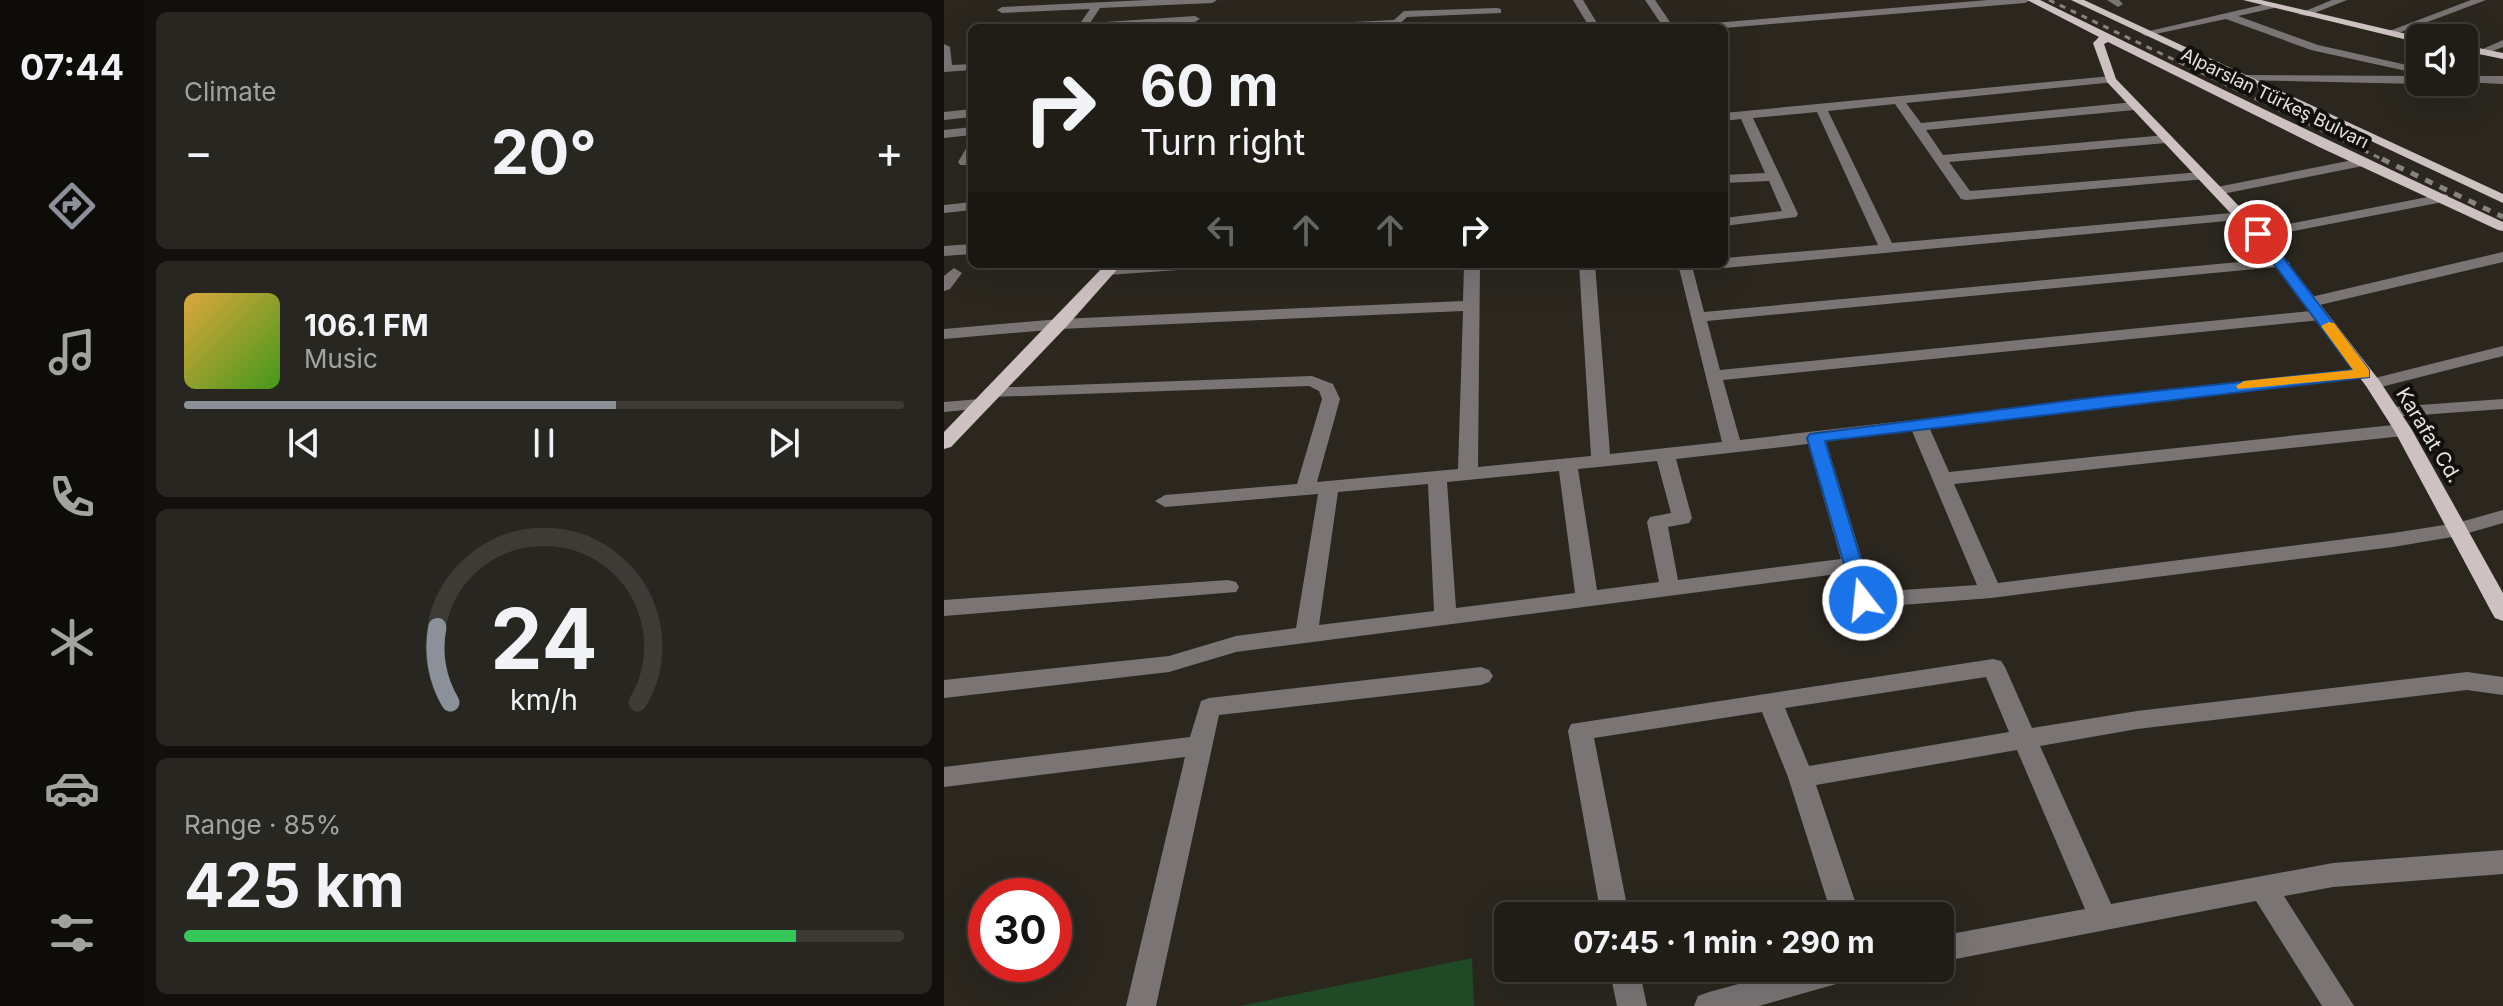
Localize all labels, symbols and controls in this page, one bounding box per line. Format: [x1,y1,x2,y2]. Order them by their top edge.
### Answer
map controls [2406,24,2478,96]
button: sound [2406,24,2478,96]
street label: Alparslan Türkeş Bulvarı [2178,43,2372,153]
text: 07:44 [20,45,124,89]
text: 60 m [1140,52,1279,120]
icon: right [1008,56,1112,160]
text: Climate [184,76,276,107]
text: 20° [491,116,597,188]
text: Turn right [1140,120,1305,164]
text: − [184,125,213,179]
text: + [875,125,904,179]
icon: directions [44,178,100,234]
pin [2224,200,2292,268]
icon: left [1200,208,1244,252]
icon: ahead [1284,208,1328,252]
icon: ahead [1368,208,1412,252]
icon: right [1452,208,1496,252]
icon: arrive [2236,212,2280,256]
text: 106.1 FM [304,307,429,343]
icon: music [44,324,100,380]
text: Music [304,343,378,374]
street label: Karafat Cd. [2391,383,2467,487]
icon: previous [282,421,326,465]
icon: pause [522,421,566,465]
icon: next [762,421,806,465]
icon: phone [44,469,100,525]
position arrow [1821,558,1905,642]
text: 24 [490,588,598,689]
icon: climate [44,614,100,670]
text: km/h [510,682,578,717]
icon: car [44,760,100,816]
text: Range · 85% [184,809,341,840]
text: 425 km [184,849,405,921]
speed limit sign: 30 [968,878,1072,982]
icon: filters [44,905,100,961]
text: 07:45 · 1 min · 290 m [1573,924,1875,960]

